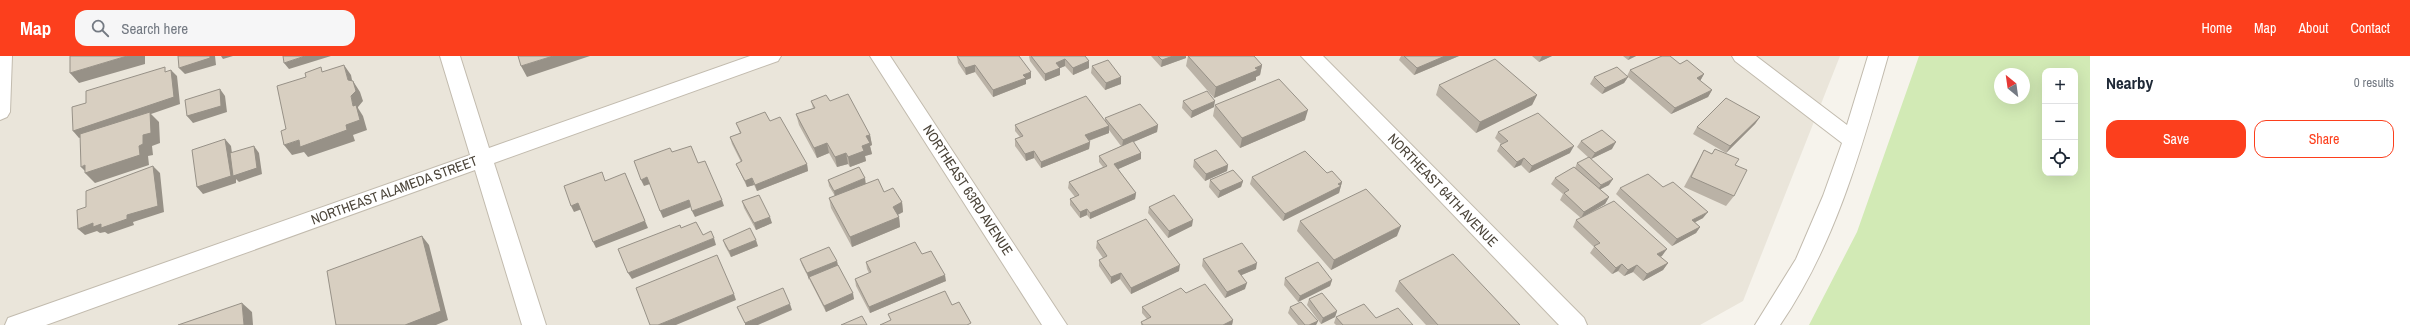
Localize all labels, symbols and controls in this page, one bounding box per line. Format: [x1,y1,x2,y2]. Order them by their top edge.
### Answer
search box [75,10,355,46]
text: Map [20,15,51,41]
icon: search [89,17,111,39]
text: Search here [121,18,188,39]
text: Home [2201,19,2232,37]
text: Map [2254,19,2276,37]
text: About [2298,19,2328,37]
text: Contact [2350,19,2390,37]
north arrow [1994,68,2030,104]
map controls [2042,68,2078,176]
button: + [2042,68,2078,104]
text: Nearby [2106,71,2153,94]
text: 0 results [2354,74,2394,91]
button: − [2042,104,2078,140]
button: Save [2106,120,2246,158]
button: Share [2254,120,2394,158]
street label: NORTHEAST 63RD AVENUE [919,121,1017,259]
street label: NORTHEAST 64TH AVENUE [1384,130,1502,250]
button: locate [2042,140,2078,176]
street label: NORTHEAST ALAMEDA STREET [308,151,480,229]

